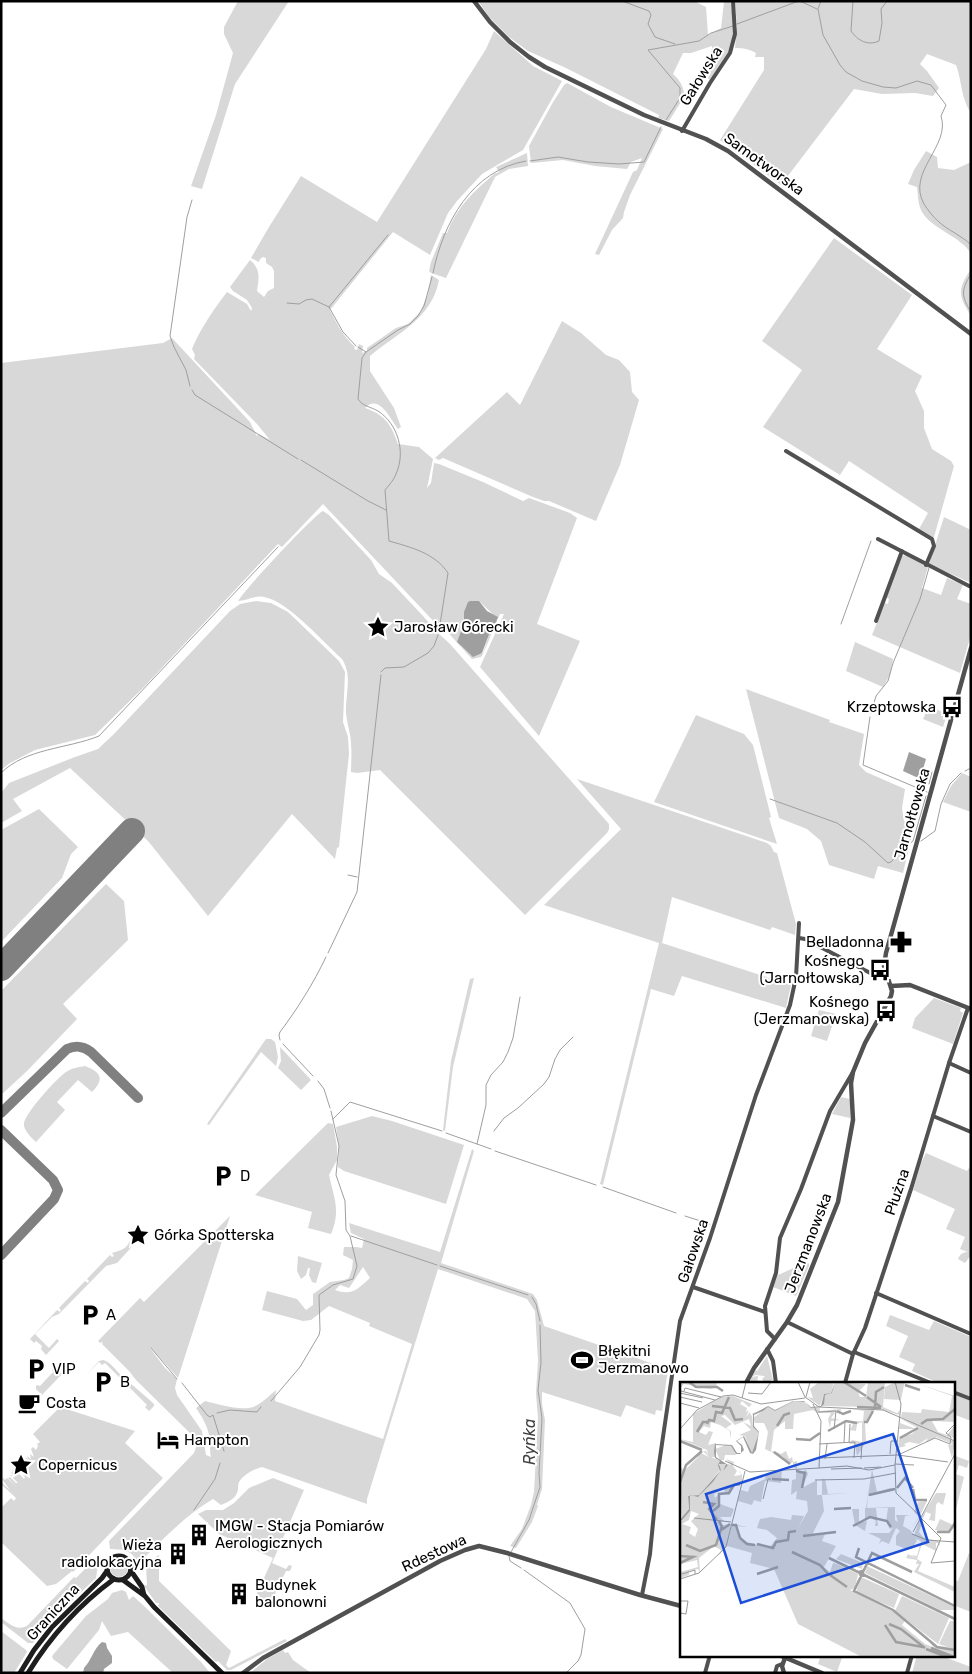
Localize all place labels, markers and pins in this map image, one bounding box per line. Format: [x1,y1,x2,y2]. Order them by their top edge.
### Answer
place icon: Jarosław Górecki [365,614,391,640]
place label: Jarosław Górecki [394,618,514,636]
bus stop icon: Krzeptowska [939,694,965,720]
place label: Krzeptowska [847,698,936,716]
pharmacy icon: Belladonna [888,929,914,955]
place label: Belladonna [806,933,884,951]
place label: Kośnego (Jarnołtowska) [759,952,864,987]
bus stop icon: Kośnego (Jarnołtowska) [867,957,893,983]
place label: Kośnego (Jerzmanowska) [754,993,869,1028]
bus stop icon: Kośnego (Jerzmanowska) [873,998,899,1024]
parking icon: D [210,1163,236,1189]
place label: D [240,1167,250,1185]
place icon: Górka Spotterska [125,1222,151,1248]
place label: Górka Spotterska [154,1226,274,1244]
parking icon: A [77,1302,103,1328]
place label: A [106,1306,116,1324]
place label: Błękitni Jerzmanowo [598,1342,689,1377]
sports icon: Błękitni Jerzmanowo [569,1347,595,1373]
parking icon: VIP [23,1356,49,1382]
place label: VIP [52,1360,76,1378]
parking icon: B [90,1369,116,1395]
place label: B [120,1373,130,1391]
cafe icon: Costa [16,1390,42,1416]
place label: Costa [46,1394,86,1412]
hotel icon: Hampton [155,1427,181,1453]
place label: Hampton [184,1431,249,1449]
place icon: Copernicus [8,1452,34,1478]
place label: Copernicus [38,1456,118,1474]
place label: IMGW - Stacja Pomiarów Aerologicznych [215,1517,384,1552]
building icon: IMGW - Stacja Pomiarów Aerologicznych [186,1522,212,1548]
place label: Wieża radiolokacyjna [61,1536,162,1571]
building icon: Wieża radiolokacyjna [165,1541,191,1567]
place label: Budynek balonowni [255,1576,327,1611]
building icon: Budynek balonowni [226,1581,252,1607]

